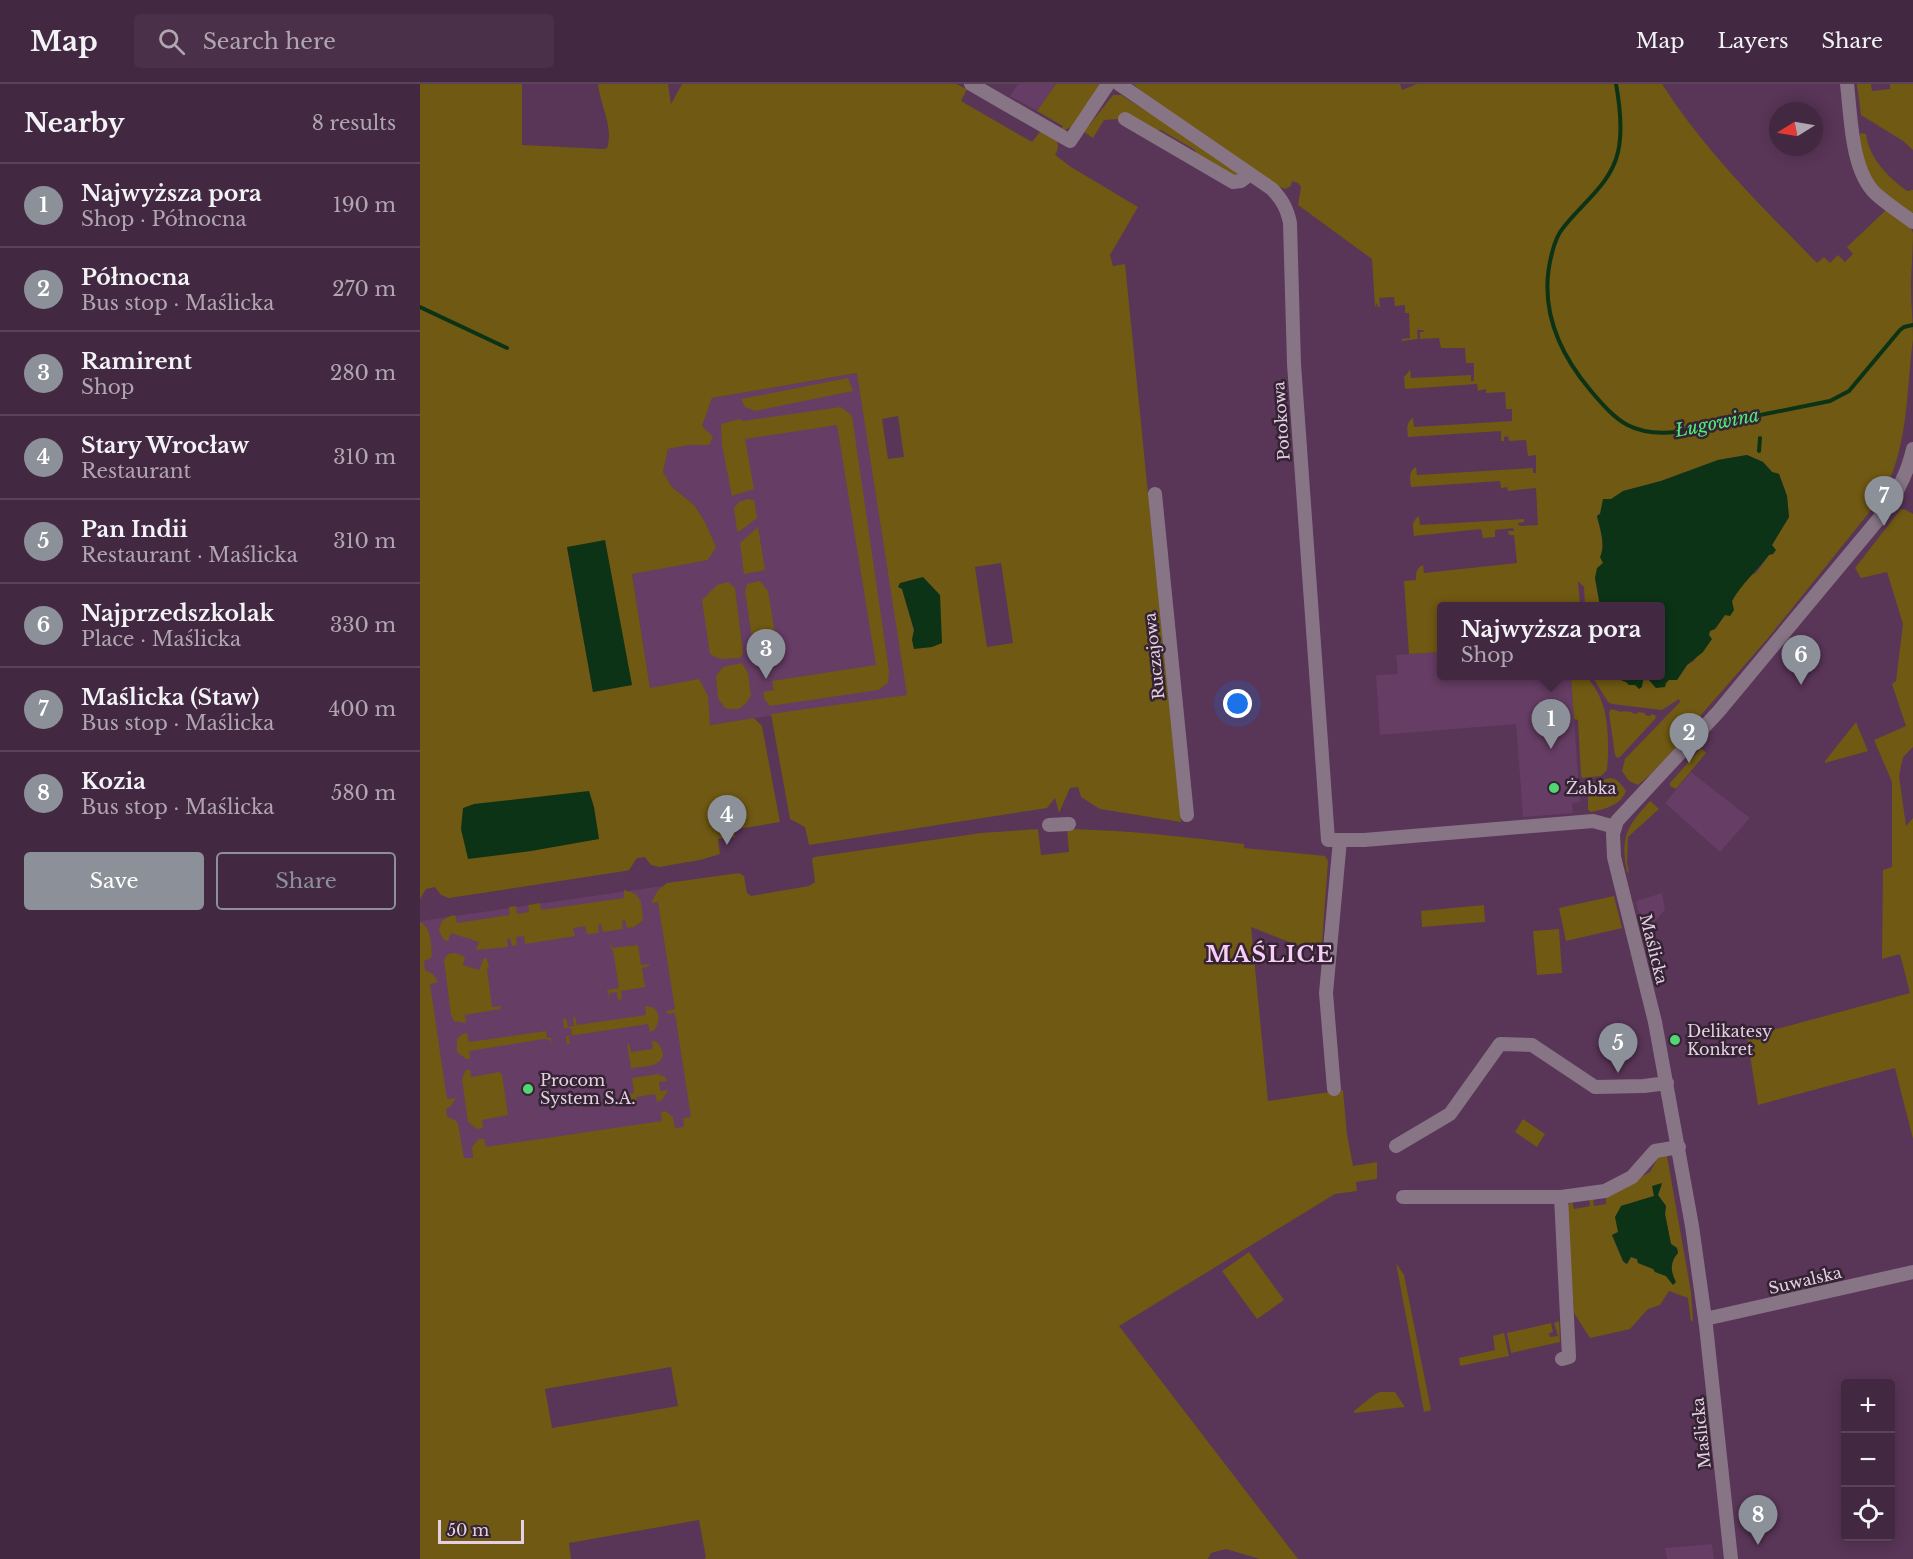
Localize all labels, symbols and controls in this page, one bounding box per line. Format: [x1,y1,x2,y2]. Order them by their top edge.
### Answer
search box [134,14,554,68]
text: Map [30,24,98,59]
icon: search [155,25,188,58]
text: Search here [203,28,336,55]
text: Map [1636,28,1685,54]
text: Layers [1718,28,1789,54]
text: Share [1822,28,1883,54]
north arrow [1769,102,1823,156]
text: Nearby [24,107,125,139]
text: 8 results [312,111,396,135]
text: Najwyższa pora [81,180,262,207]
text: 1 [39,193,48,217]
text: 190 m [333,193,396,217]
text: Shop · Północna [81,207,247,231]
text: Północna [81,264,190,291]
text: 2 [37,277,50,301]
text: 270 m [332,277,396,301]
text: Bus stop · Maślicka [81,291,274,315]
text: Ramirent [81,348,192,375]
text: 3 [37,361,50,385]
text: 280 m [330,361,396,385]
text: Shop [81,375,134,399]
street label: Potokowa [1268,381,1294,461]
water label: Ługowina [1672,404,1761,442]
text: Stary Wrocław [81,432,249,459]
text: 4 [37,445,50,469]
text: 310 m [333,445,396,469]
text: Restaurant [81,459,191,483]
pin: 7 [1864,476,1904,526]
text: Pan Indii [81,516,188,543]
text: 5 [38,529,49,553]
text: 310 m [333,529,396,553]
text: Restaurant · Maślicka [81,543,298,567]
text: Najprzedszkolak [81,600,274,627]
popup [1437,602,1665,680]
street label: Ruczajowa [1139,612,1168,700]
text: 6 [37,613,50,637]
text: 330 m [330,613,396,637]
text: Najwyższa pora [1461,616,1641,643]
text: Place · Maślicka [81,627,241,651]
pin: 3 [746,630,786,679]
pin: 6 [1782,636,1820,685]
text: Shop [1461,643,1514,667]
text: Maślicka (Staw) [81,684,259,711]
your location [1223,689,1252,718]
text: 7 [38,697,49,721]
text: 400 m [329,697,396,721]
pin: 1 [1532,700,1570,749]
text: Bus stop · Maślicka [81,711,274,735]
pin: 2 [1670,714,1708,763]
text: Kozia [81,768,146,795]
place label: Żabka [1566,778,1617,798]
text: 8 [37,781,50,805]
text: 580 m [331,781,396,805]
marker: Żabka [1547,781,1561,795]
text: Bus stop · Maślicka [81,795,274,819]
pin: 4 [708,796,746,845]
button: Save [24,852,204,910]
button: Share [216,852,396,910]
street label: Maślicka [1636,912,1672,986]
district label: MAŚLICE [1206,940,1334,968]
place label: Delikatesy Konkret [1687,1021,1773,1059]
pin: 5 [1598,1024,1638,1073]
marker: Delikatesy Konkret [1668,1033,1682,1047]
place label: Procom System S.A. [540,1070,635,1108]
marker: Procom System S.A. [521,1082,535,1096]
street label: Suwalska [1766,1262,1844,1298]
map controls [1841,1379,1895,1541]
button: + [1841,1379,1895,1433]
street label: Maślicka [1687,1396,1715,1470]
button: − [1841,1433,1895,1487]
button: locate [1841,1487,1895,1541]
pin: 8 [1738,1496,1778,1545]
scale bar [438,1517,524,1544]
text: 50 m [447,1520,489,1540]

